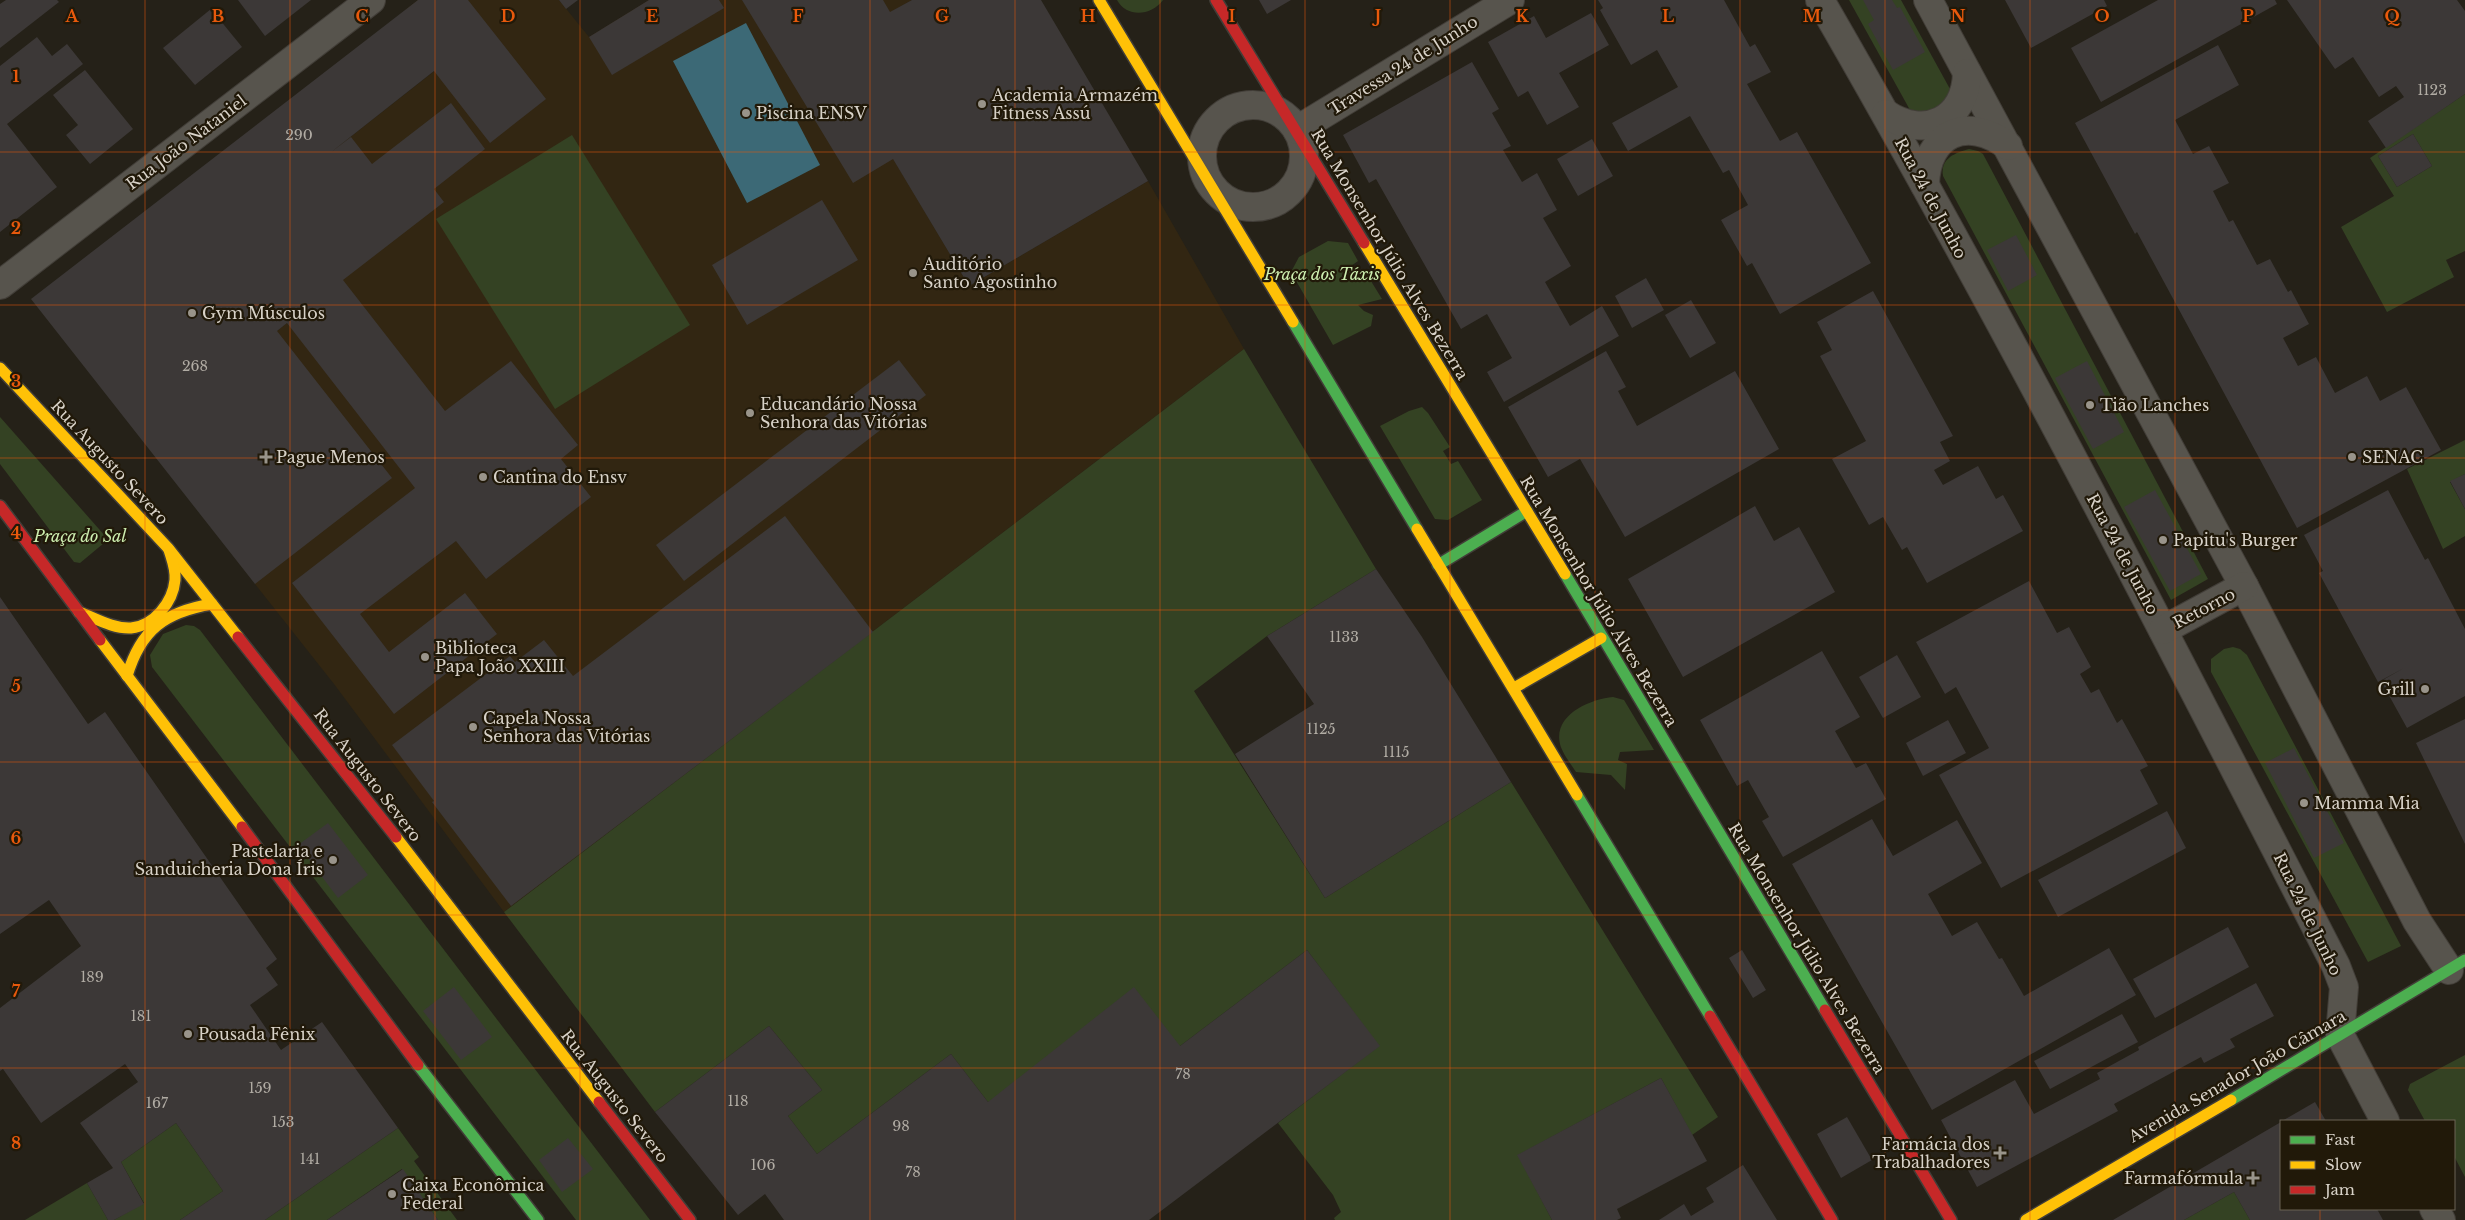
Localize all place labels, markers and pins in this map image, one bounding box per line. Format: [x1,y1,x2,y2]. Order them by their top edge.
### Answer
place label: Academia Armazém Fitness Assú [991,85,1158,123]
marker: Academia Armazém Fitness Assú [976,98,988,110]
place label: Piscina ENSV [756,103,867,123]
marker: Piscina ENSV [740,107,752,119]
place label: Auditório Santo Agostinho [922,254,1057,292]
marker: Auditório Santo Agostinho [907,267,919,279]
place label: Gym Músculos [202,303,325,323]
marker: Gym Músculos [186,307,198,319]
place label: Educandário Nossa Senhora das Vitórias [760,394,927,432]
place label: Tião Lanches [2100,395,2209,415]
marker: Tião Lanches [2084,399,2096,411]
marker: Educandário Nossa Senhora das Vitórias [744,407,756,419]
place label: Pague Menos [276,447,385,467]
place label: SENAC [2362,447,2423,467]
marker: Pague Menos [260,451,272,463]
marker: SENAC [2346,451,2358,463]
place label: Cantina do Ensv [493,467,627,487]
marker: Cantina do Ensv [477,471,489,483]
place label: Papitu's Burger [2173,530,2298,550]
marker: Papitu's Burger [2157,534,2169,546]
place label: Biblioteca Papa João XXIII [435,638,565,676]
marker: Biblioteca Papa João XXIII [419,651,431,663]
place label: Grill [2378,679,2415,699]
marker: Grill [2419,683,2431,695]
place label: Capela Nossa Senhora das Vitórias [483,708,650,746]
marker: Capela Nossa Senhora das Vitórias [467,721,479,733]
place label: Mamma Mia [2314,793,2420,813]
marker: Mamma Mia [2298,797,2310,809]
place label: Pastelaria e Sanduicheria Dona Íris [135,841,323,879]
marker: Pastelaria e Sanduicheria Dona Íris [327,854,339,866]
place label: Pousada Fênix [198,1024,316,1044]
marker: Pousada Fênix [182,1028,194,1040]
place label: Farmácia dos Trabalhadores [1872,1134,1990,1172]
marker: Farmácia dos Trabalhadores [1994,1147,2006,1159]
place label: Farmafórmula [2124,1168,2243,1188]
marker: Farmafórmula [2247,1172,2259,1184]
place label: Caixa Econômica Federal [402,1175,545,1213]
marker: Caixa Econômica Federal [386,1188,398,1200]

